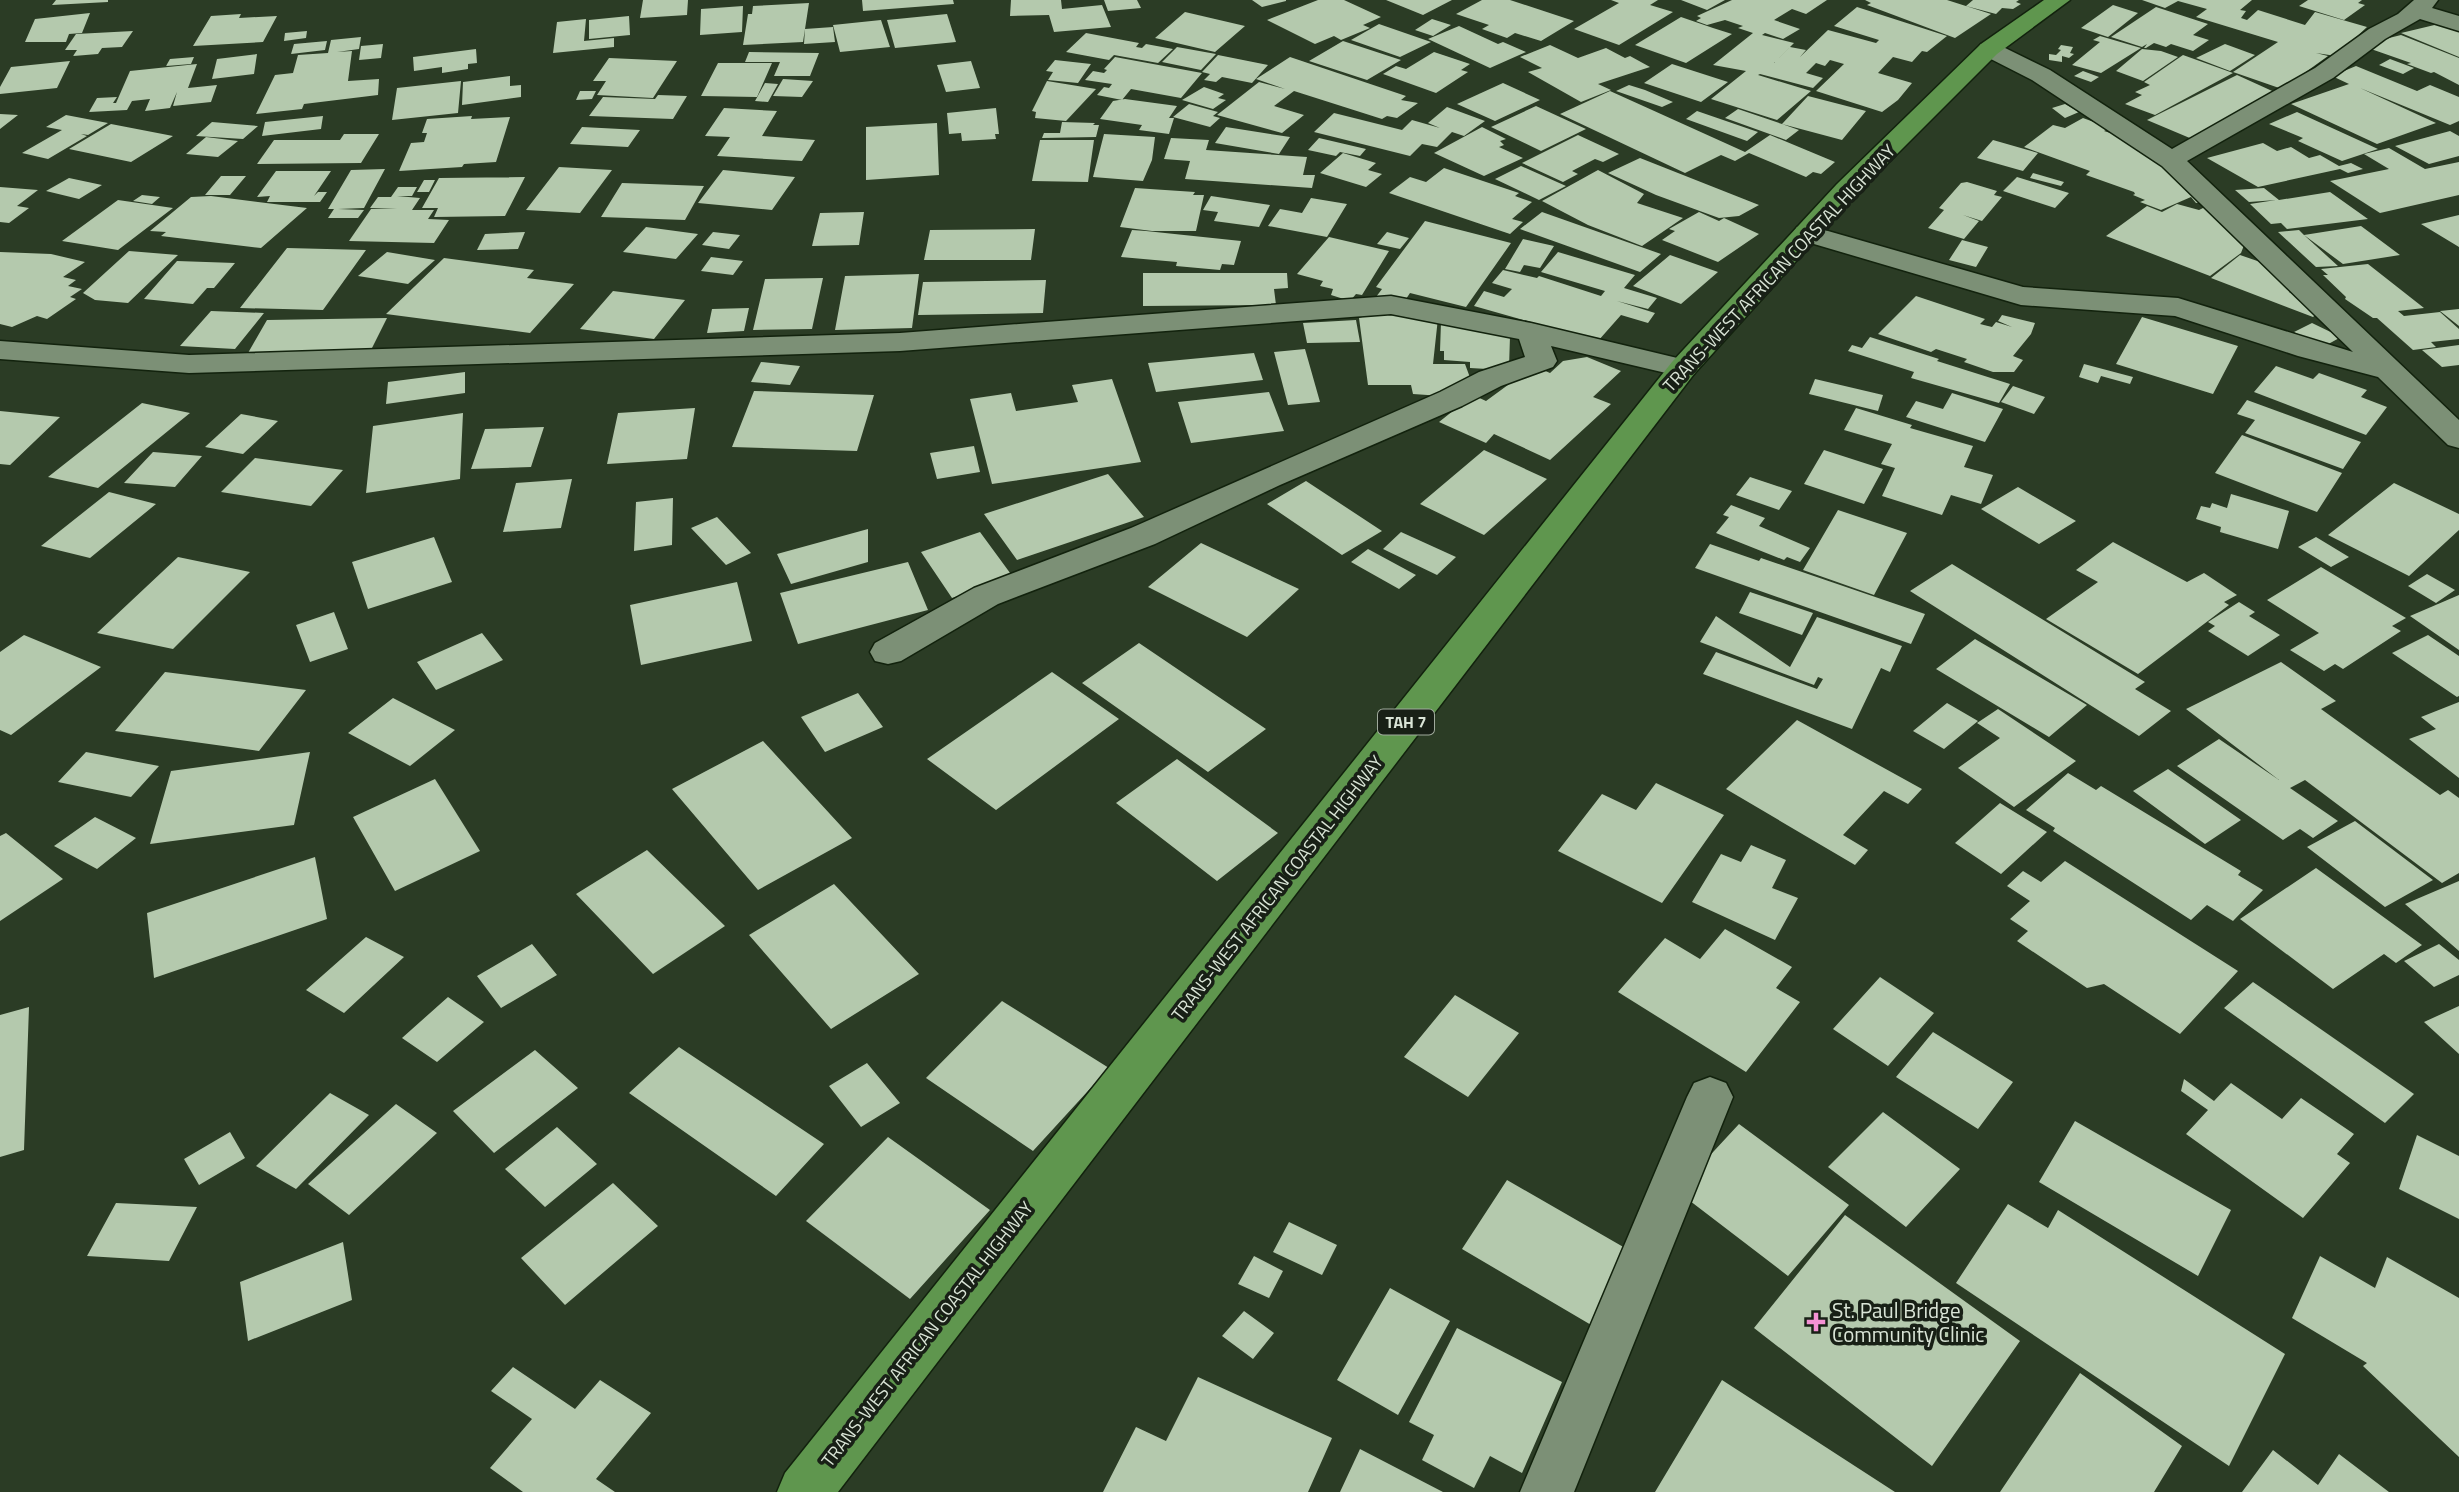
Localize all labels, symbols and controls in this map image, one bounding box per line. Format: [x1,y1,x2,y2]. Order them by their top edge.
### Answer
street label: TRANS-WEST AFRICAN COASTAL HIGHWAY [1656,138,1902,398]
road number: TAH 7 [1378,709,1434,734]
street label: TRANS-WEST AFRICAN COASTAL HIGHWAY [1165,749,1390,1027]
street label: TRANS-WEST AFRICAN COASTAL HIGHWAY [815,1195,1040,1473]
place label: St. Paul Bridge Community Clinic [1832,1294,1984,1350]
marker: St. Paul Bridge Community Clinic [1806,1312,1826,1332]

